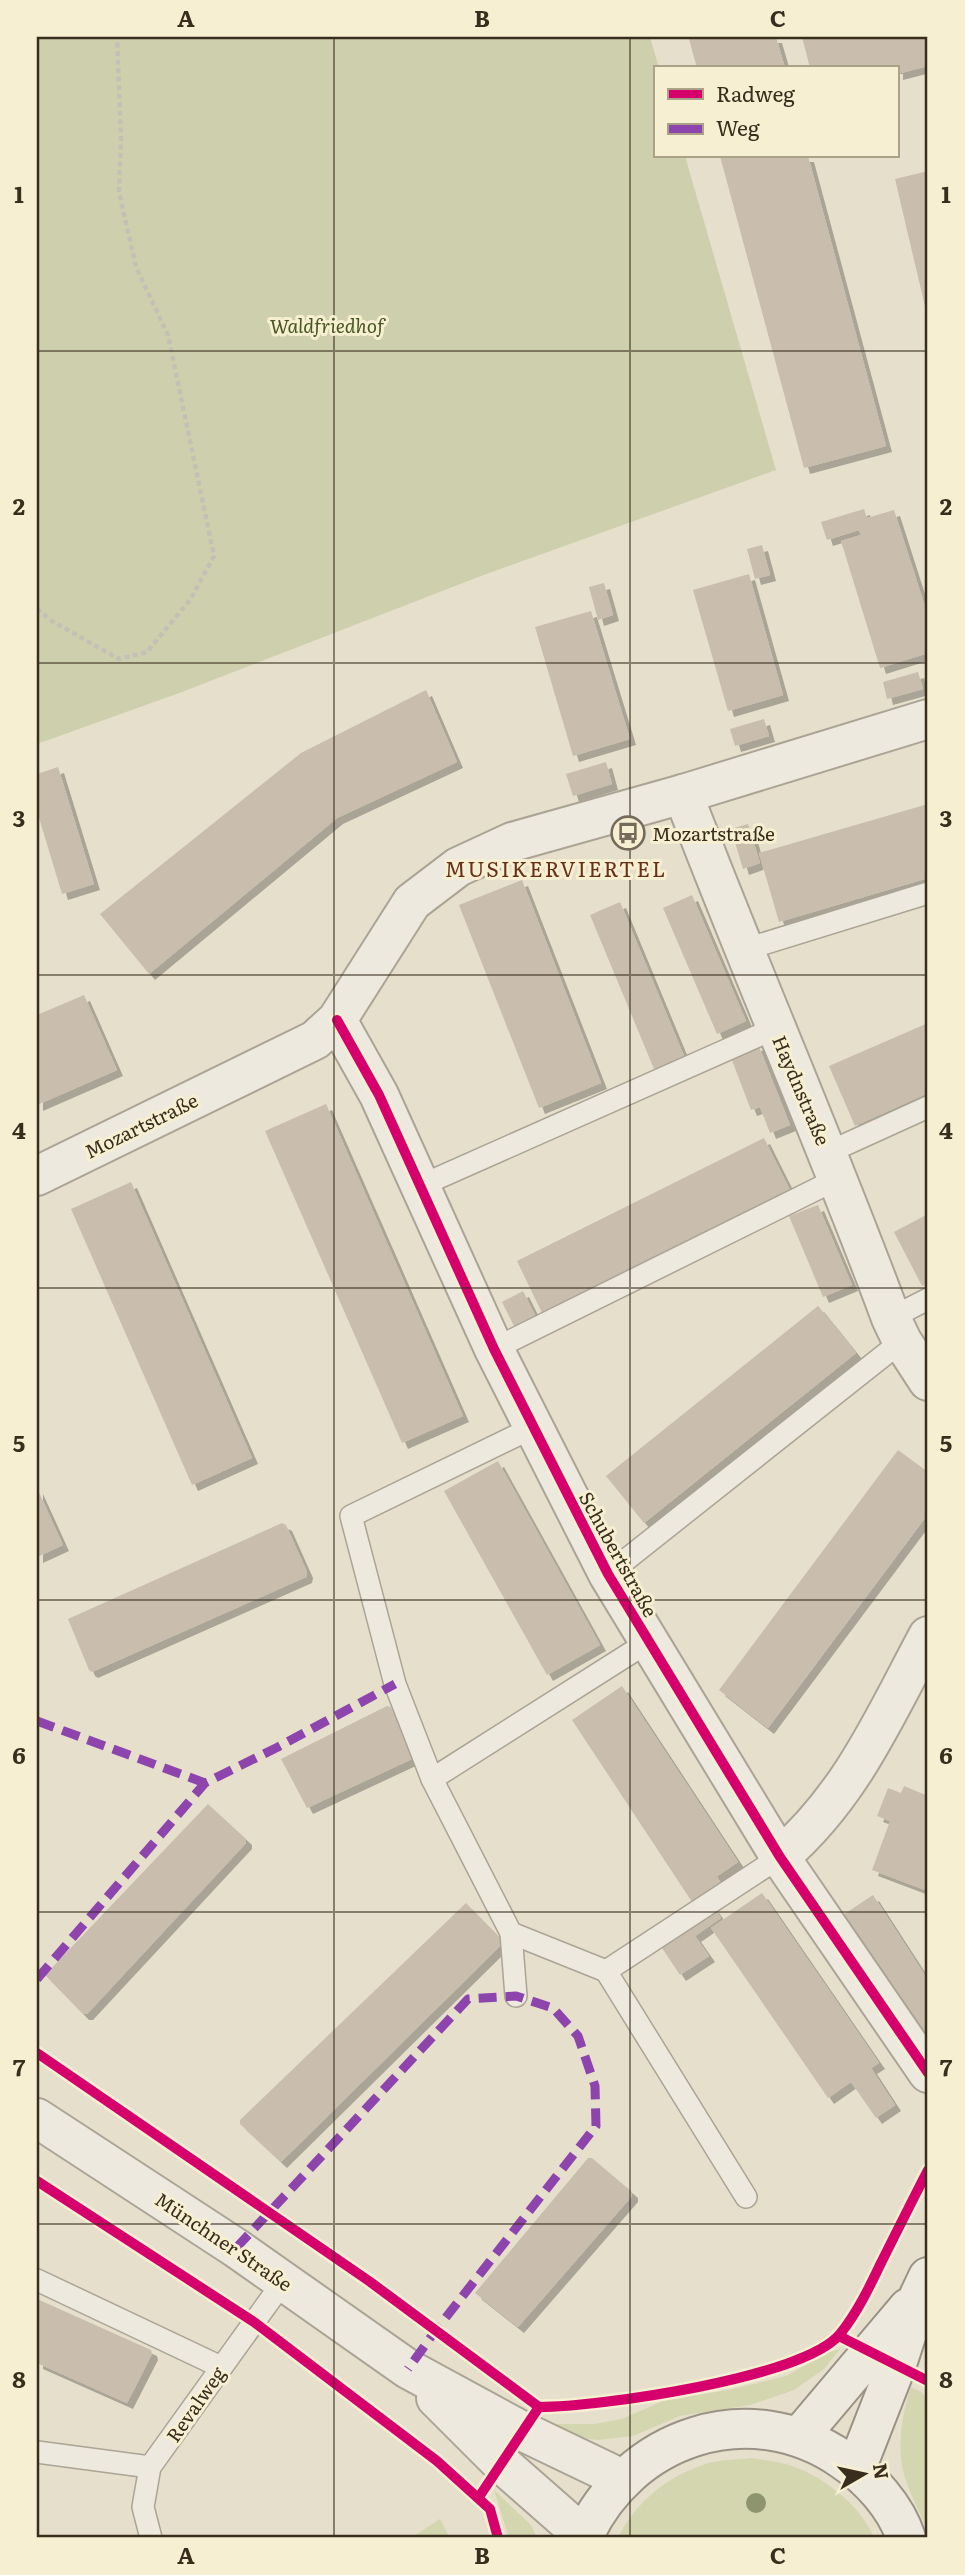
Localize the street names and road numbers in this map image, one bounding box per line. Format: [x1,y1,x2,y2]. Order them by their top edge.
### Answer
street label: Haydnstraße [766,1031,838,1150]
street label: Mozartstraße [80,1085,202,1165]
street label: Schubertstraße [573,1486,665,1622]
street label: Münchner Straße [150,2185,298,2297]
street label: Revalweg [159,2360,232,2447]

